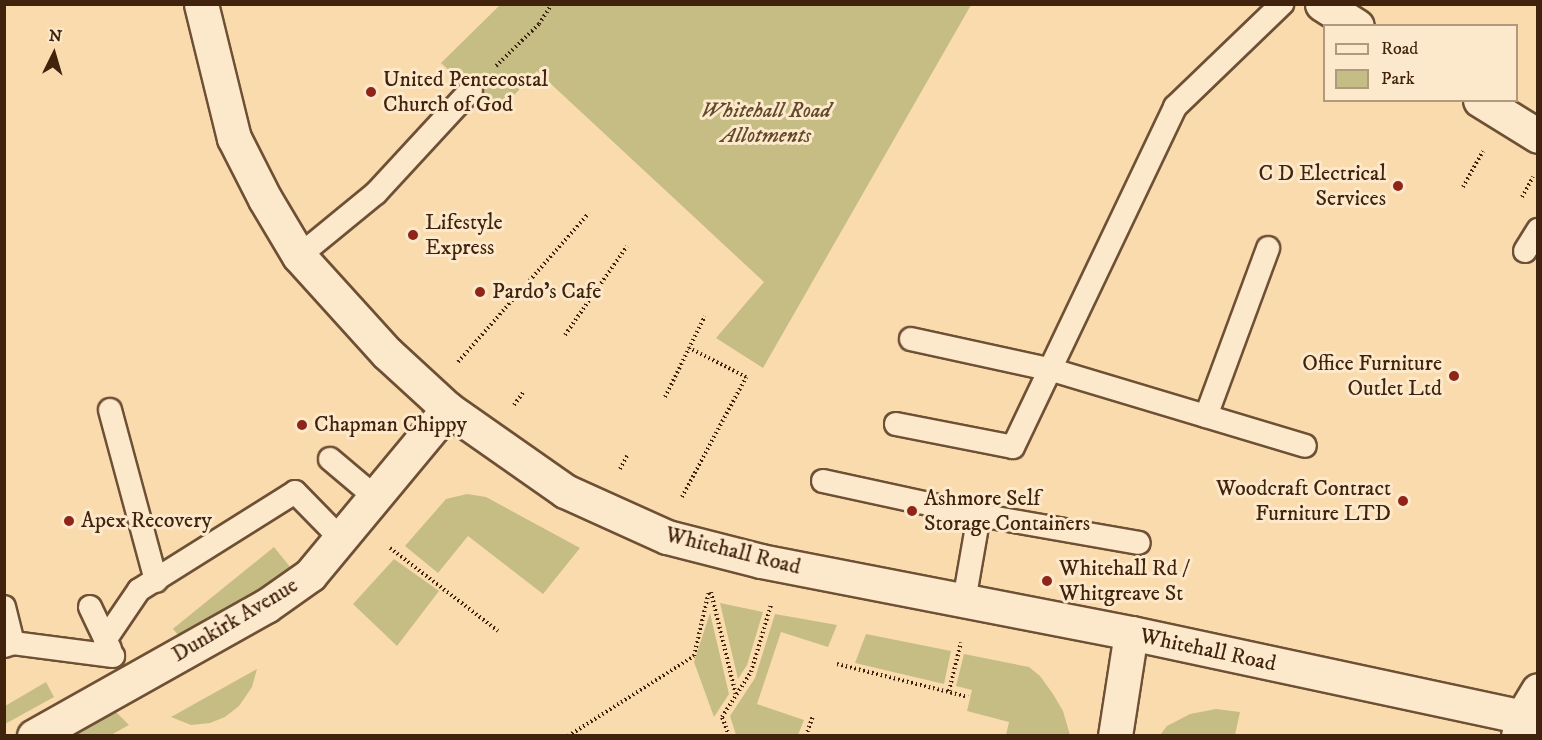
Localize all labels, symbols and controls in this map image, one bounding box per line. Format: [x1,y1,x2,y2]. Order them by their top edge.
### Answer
north arrow [24,24,84,84]
legend [1323,24,1518,102]
text: N [48,26,63,47]
text: Road [1381,38,1418,60]
place label: United Pentecostal Church of God [383,66,548,118]
text: Park [1381,68,1415,90]
marker: United Pentecostal Church of God [364,85,378,99]
park label: Whitehall Road Allotments [701,97,831,148]
place label: C D Electrical Services [1259,160,1386,212]
marker: C D Electrical Services [1391,179,1405,193]
place label: Lifestyle Express [425,209,503,260]
marker: Lifestyle Express [406,228,420,242]
place label: Pardo's Cafe [492,279,601,305]
marker: Pardo's Cafe [473,285,487,299]
place label: Office Furniture Outlet Ltd [1302,350,1442,402]
marker: Office Furniture Outlet Ltd [1447,369,1461,383]
place label: Chapman Chippy [314,412,467,438]
marker: Chapman Chippy [295,418,309,432]
place label: Woodcraft Contract Furniture LTD [1216,475,1391,526]
place label: Ashmore Self Storage Containers [924,485,1090,536]
marker: Woodcraft Contract Furniture LTD [1396,494,1410,508]
marker: Ashmore Self Storage Containers [905,504,919,518]
place label: Apex Recovery [81,508,212,534]
marker: Apex Recovery [62,514,76,528]
street label: Whitehall Road [663,521,803,581]
place label: Whitehall Rd / Whitgreave St [1059,555,1188,606]
street label: Dunkirk Avenue [167,572,303,668]
marker: Whitehall Rd / Whitgreave St [1040,574,1054,588]
street label: Whitehall Road [1138,623,1278,677]

